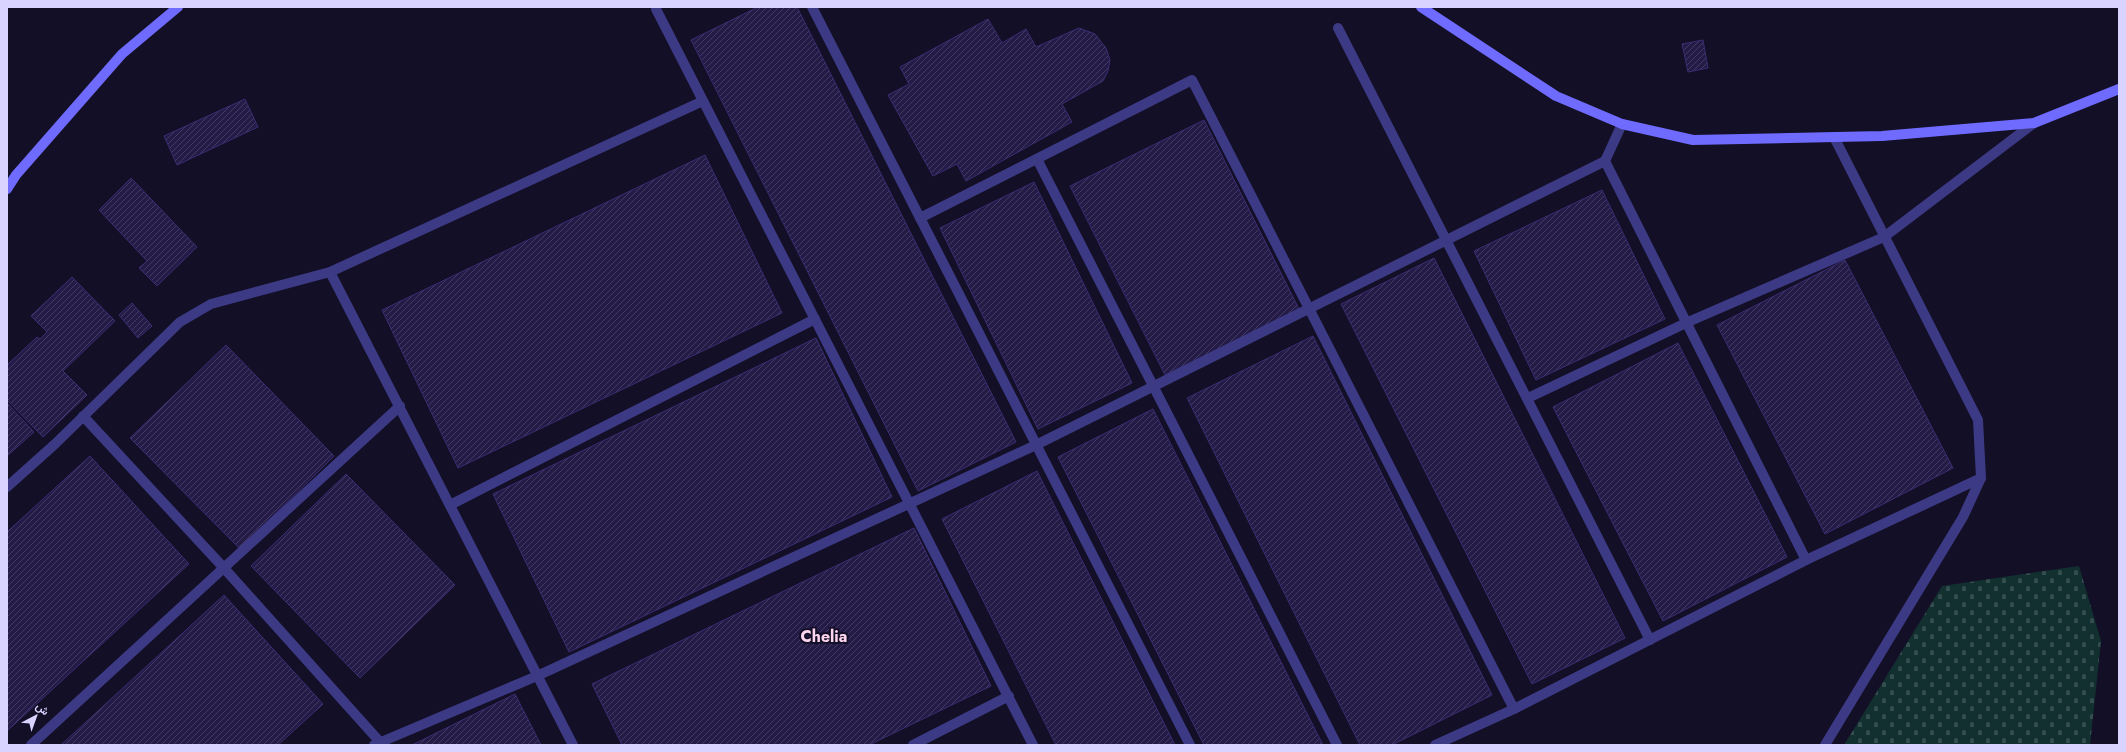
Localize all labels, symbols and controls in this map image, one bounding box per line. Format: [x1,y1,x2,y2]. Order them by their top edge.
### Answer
district label: Chelia [801,625,847,648]
north arrow [16,696,56,736]
text: ش [32,698,53,719]

